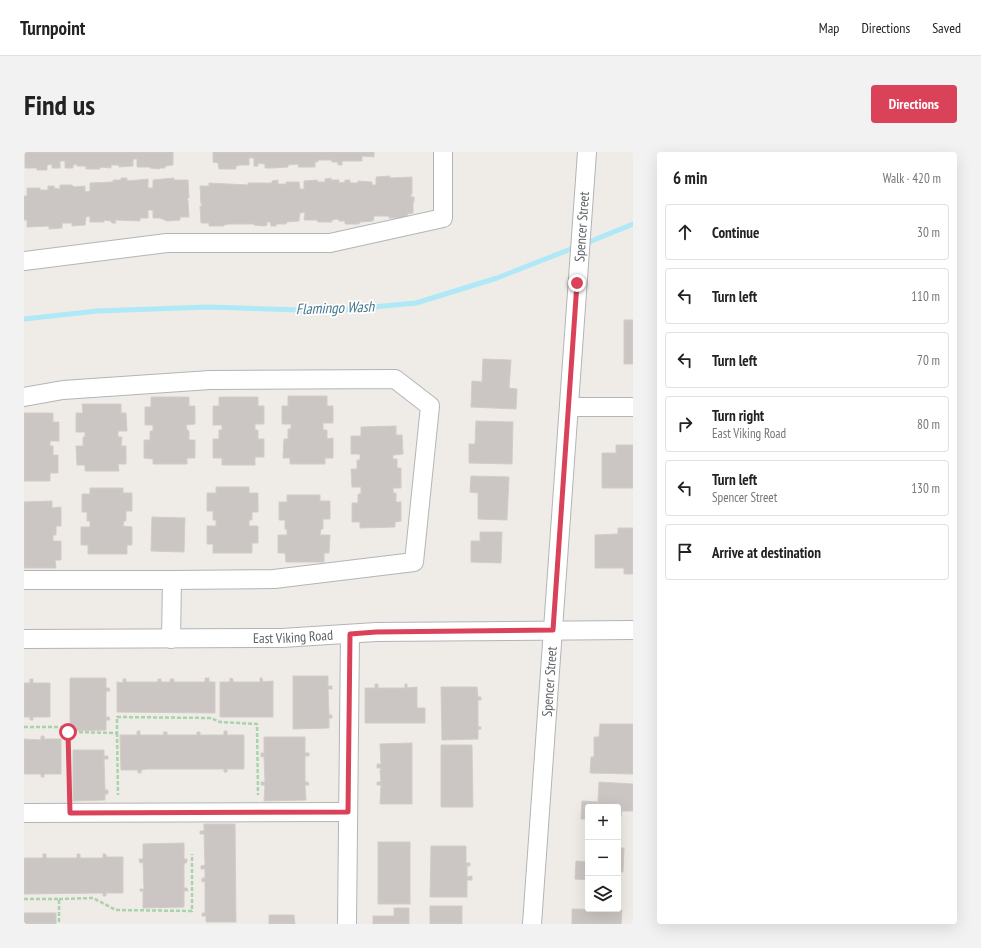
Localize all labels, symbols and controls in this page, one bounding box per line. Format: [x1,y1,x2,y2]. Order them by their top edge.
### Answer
text: Turnpoint [20,16,85,40]
text: Map [819,19,839,37]
text: Directions [861,19,910,37]
text: Saved [932,19,961,37]
button: Directions [871,85,957,123]
text: Find us [24,86,95,123]
text: 6 min [673,167,707,189]
text: Walk · 420 m [883,170,941,187]
street label: Spencer Street [570,191,593,263]
icon: ahead [674,221,696,243]
text: Continue [712,223,759,242]
text: 30 m [917,224,940,241]
route end [568,274,586,292]
icon: left [674,285,696,307]
text: Turn left [712,287,757,306]
text: 110 m [911,288,940,305]
water label: Flamingo Wash [295,297,376,318]
icon: left [674,349,696,371]
text: Turn left [712,351,757,370]
text: 70 m [917,352,940,369]
text: Turn right [712,406,764,425]
icon: right [674,413,696,435]
text: 80 m [917,416,940,433]
text: East Viking Road [712,425,786,442]
text: Turn left [712,470,757,489]
icon: left [674,477,696,499]
text: 130 m [911,480,940,497]
text: Spencer Street [712,489,777,506]
icon: arrive [674,541,696,563]
text: Arrive at destination [712,543,821,562]
street label: East Viking Road [253,626,333,647]
street label: Spencer Street [538,646,561,717]
route start [59,723,77,741]
map controls [585,804,621,912]
button: + [585,804,621,840]
button: − [585,840,621,876]
button: layers [585,876,621,912]

